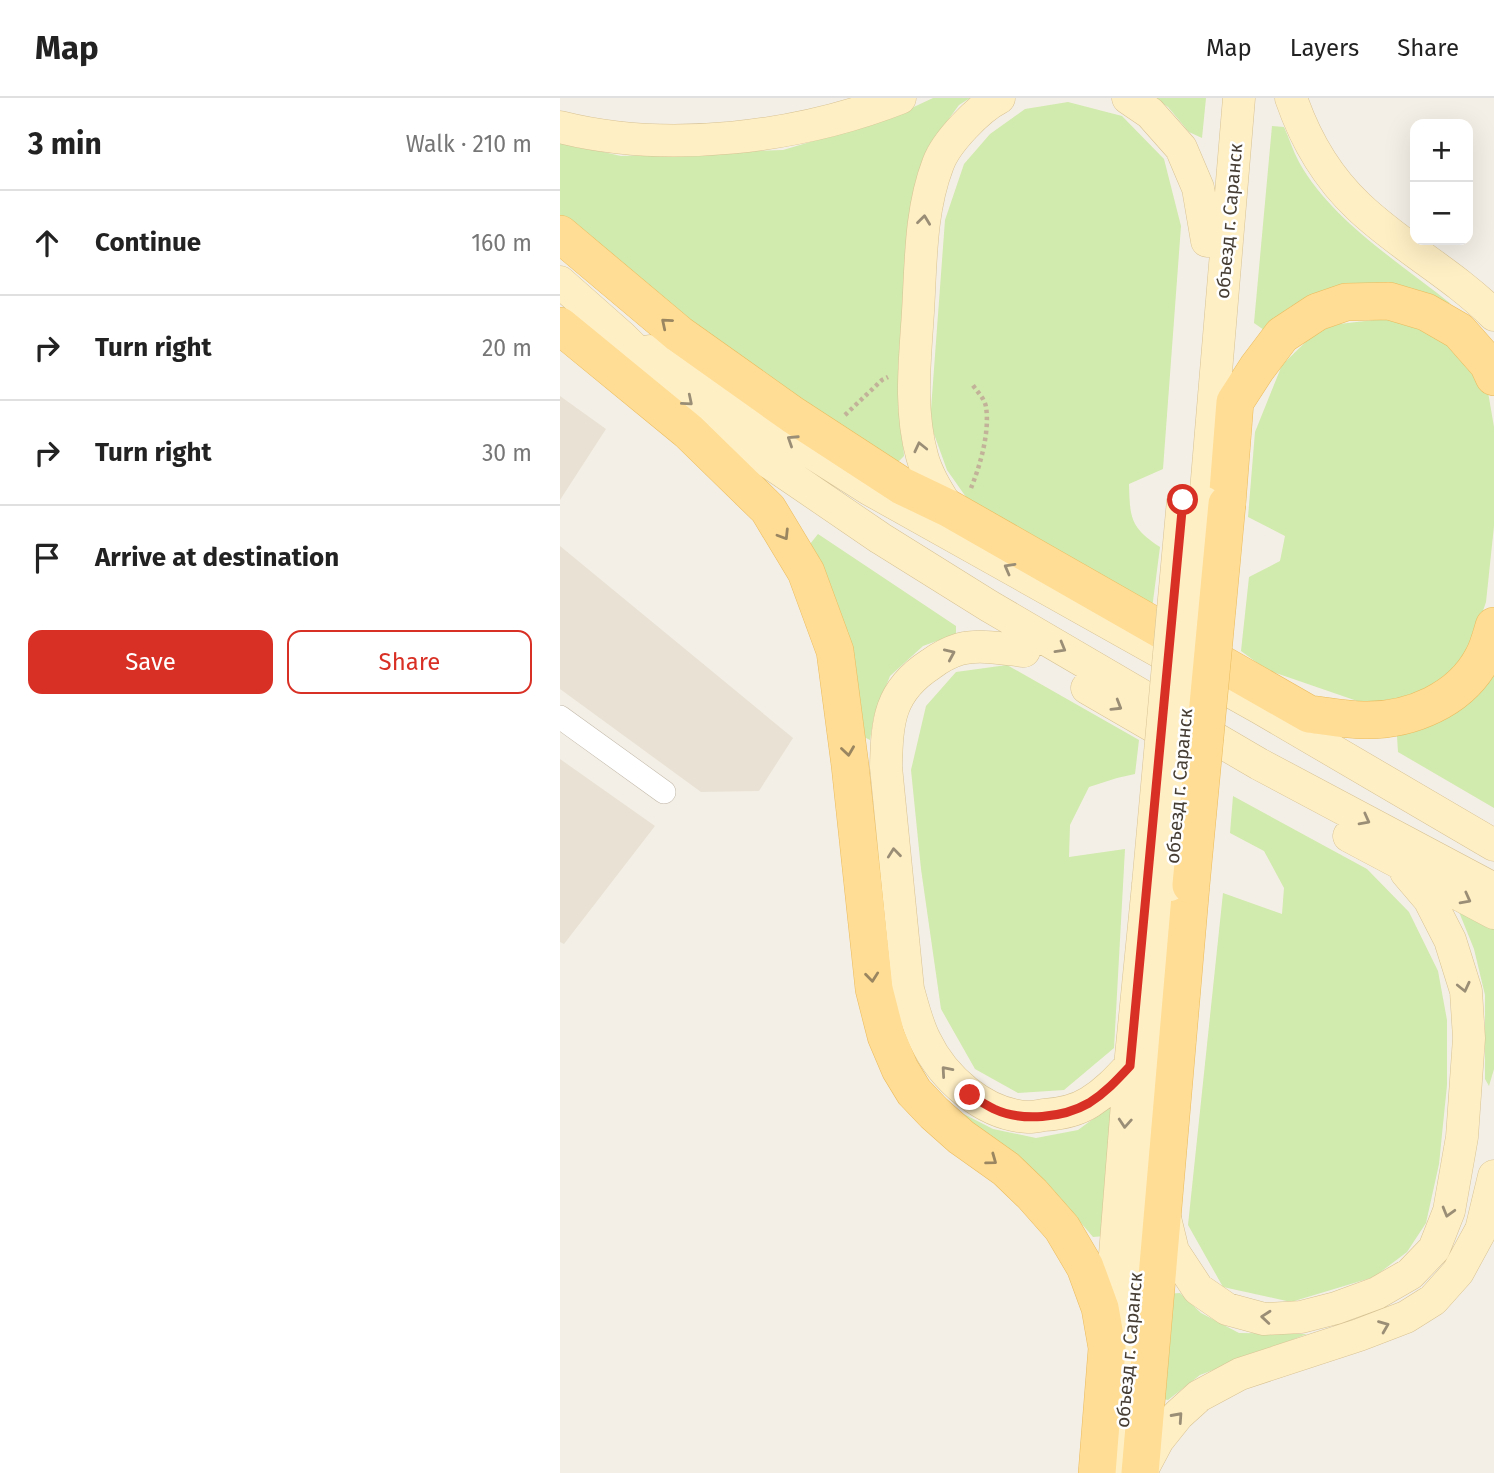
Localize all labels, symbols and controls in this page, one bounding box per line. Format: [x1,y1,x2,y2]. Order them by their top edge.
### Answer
text: Map [35,28,99,68]
text: Map [1206,34,1252,62]
text: Layers [1290,34,1359,62]
text: Share [1397,34,1459,62]
map controls [1410,119,1473,245]
button: + [1410,119,1473,182]
text: 3 min [28,126,102,162]
text: Walk · 210 m [406,130,532,158]
street label: объезд г. Саранск [1211,142,1247,300]
button: − [1410,182,1473,245]
one-way arrow [917,214,932,226]
icon: ahead [28,224,66,262]
text: Continue [95,227,201,258]
text: 160 m [471,229,532,257]
one-way arrow [661,319,674,331]
icon: right [28,329,66,367]
text: Turn right [95,332,212,363]
text: 20 m [482,334,532,362]
one-way arrow [680,392,692,405]
icon: right [28,434,66,472]
one-way arrow [787,435,800,448]
text: Turn right [95,437,212,468]
text: 30 m [482,439,532,467]
one-way arrow [913,441,928,453]
route start [1167,484,1198,515]
one-way arrow [775,528,788,541]
icon: arrive [28,539,66,577]
text: Arrive at destination [95,542,339,573]
one-way arrow [1004,563,1016,576]
button: Save [28,630,273,694]
button: Share [287,630,532,694]
one-way arrow [1053,640,1066,653]
one-way arrow [942,648,955,662]
one-way arrow [1109,698,1122,711]
street label: объезд г. Саранск [1161,707,1197,865]
one-way arrow [840,745,855,756]
one-way arrow [1358,812,1371,825]
one-way arrow [887,848,902,859]
one-way arrow [1459,890,1472,904]
one-way arrow [865,971,880,983]
one-way arrow [1456,980,1470,992]
one-way arrow [942,1066,954,1079]
route end [954,1079,985,1110]
one-way arrow [1118,1118,1133,1129]
one-way arrow [984,1151,997,1164]
one-way arrow [1441,1206,1456,1218]
street label: объезд г. Саранск [1111,1271,1147,1429]
one-way arrow [1260,1310,1271,1325]
one-way arrow [1377,1320,1389,1334]
one-way arrow [1170,1412,1182,1425]

